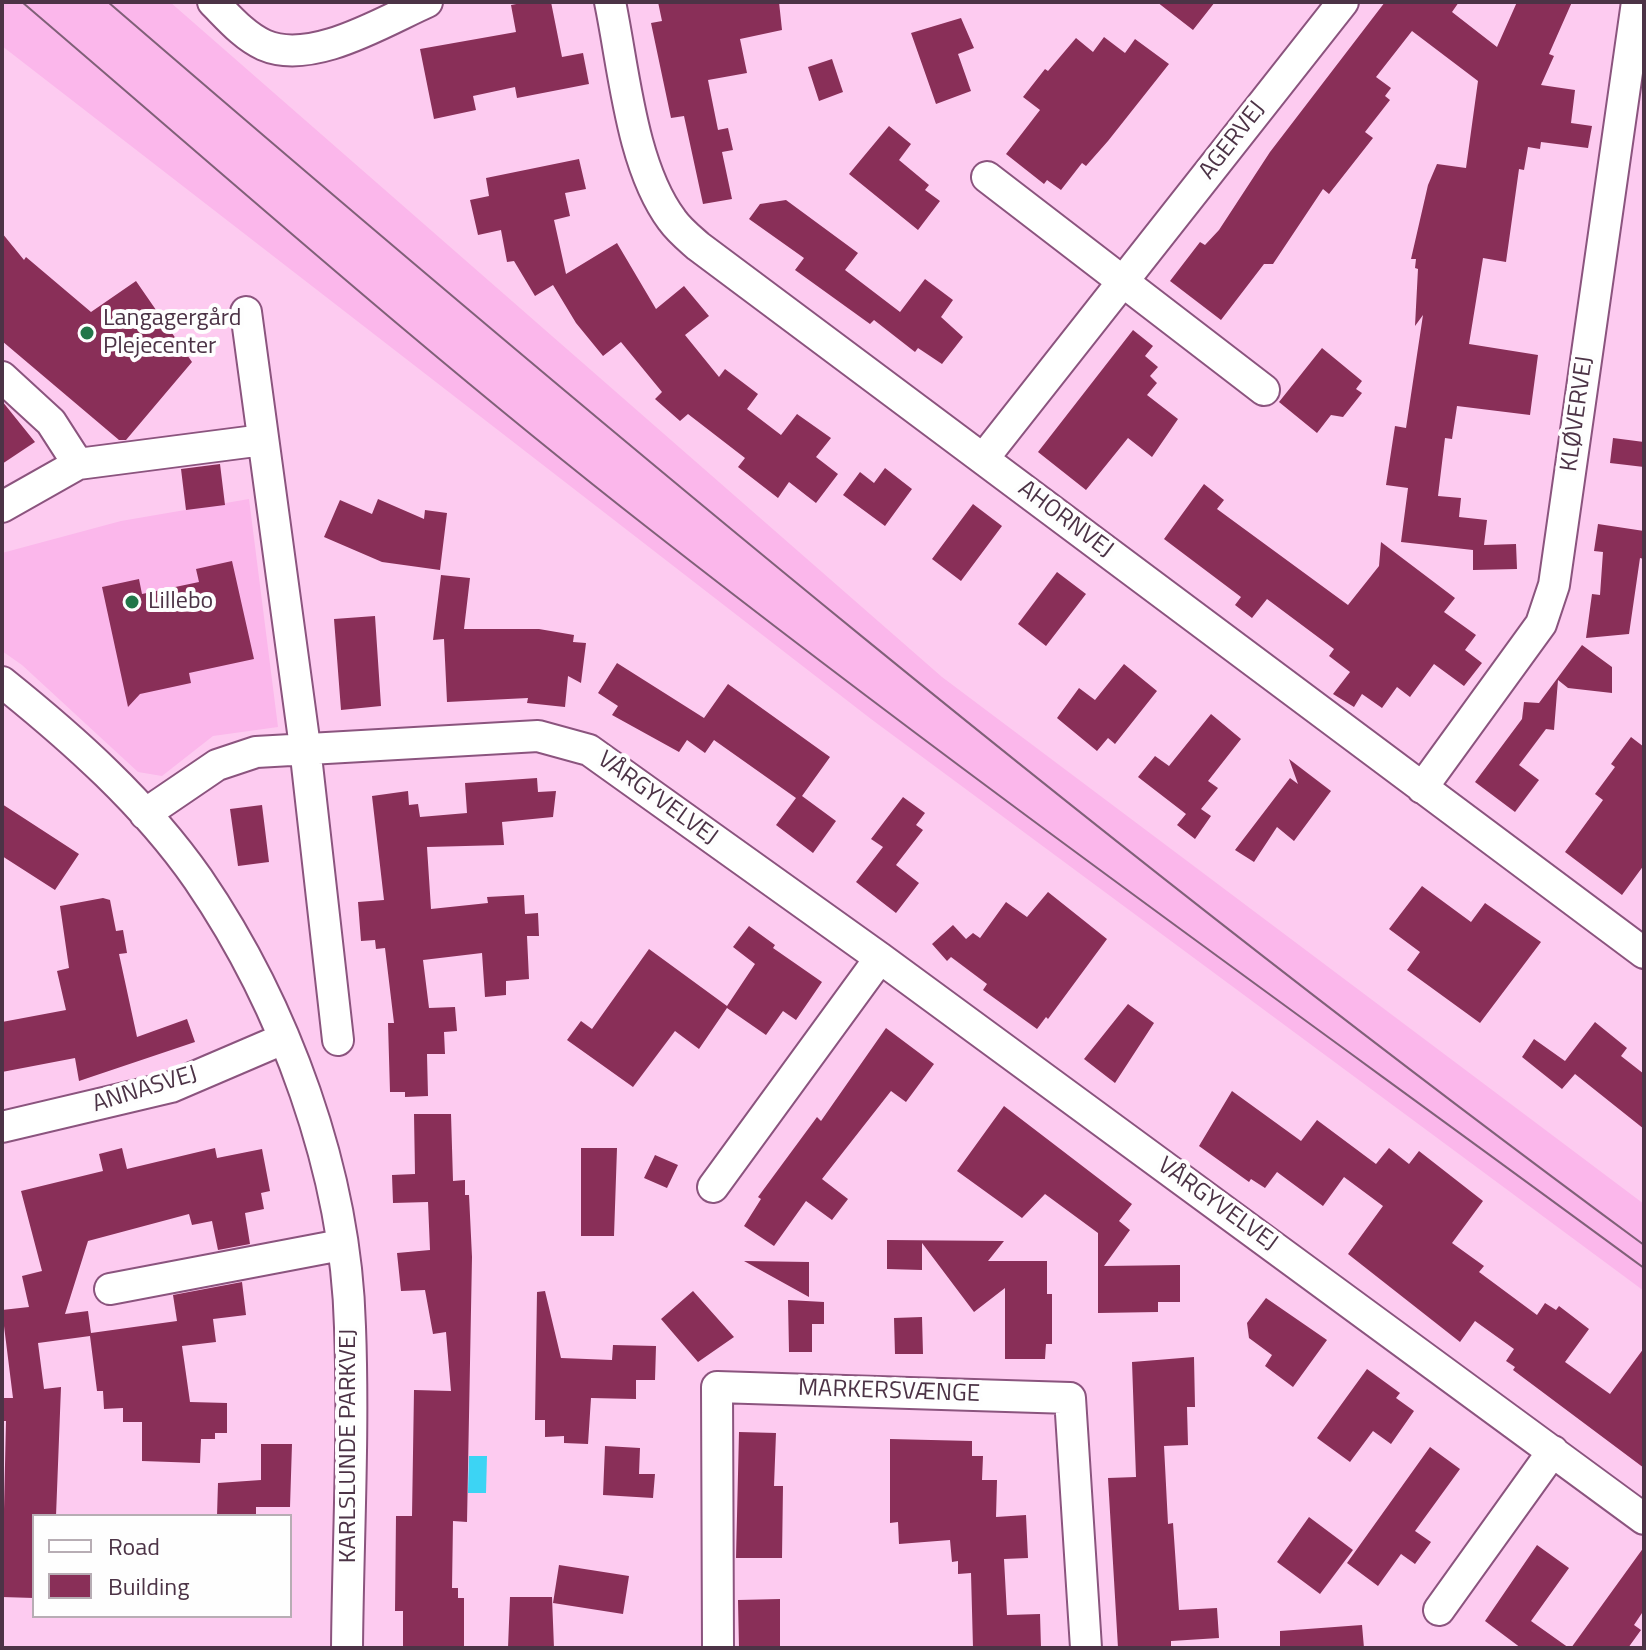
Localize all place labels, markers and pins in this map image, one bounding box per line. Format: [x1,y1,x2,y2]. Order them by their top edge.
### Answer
place label: Langagergård Plejecenter [103,305,241,361]
marker: Langagergård Plejecenter [78,324,96,342]
place label: Lillebo [148,588,213,616]
marker: Lillebo [123,593,141,611]

